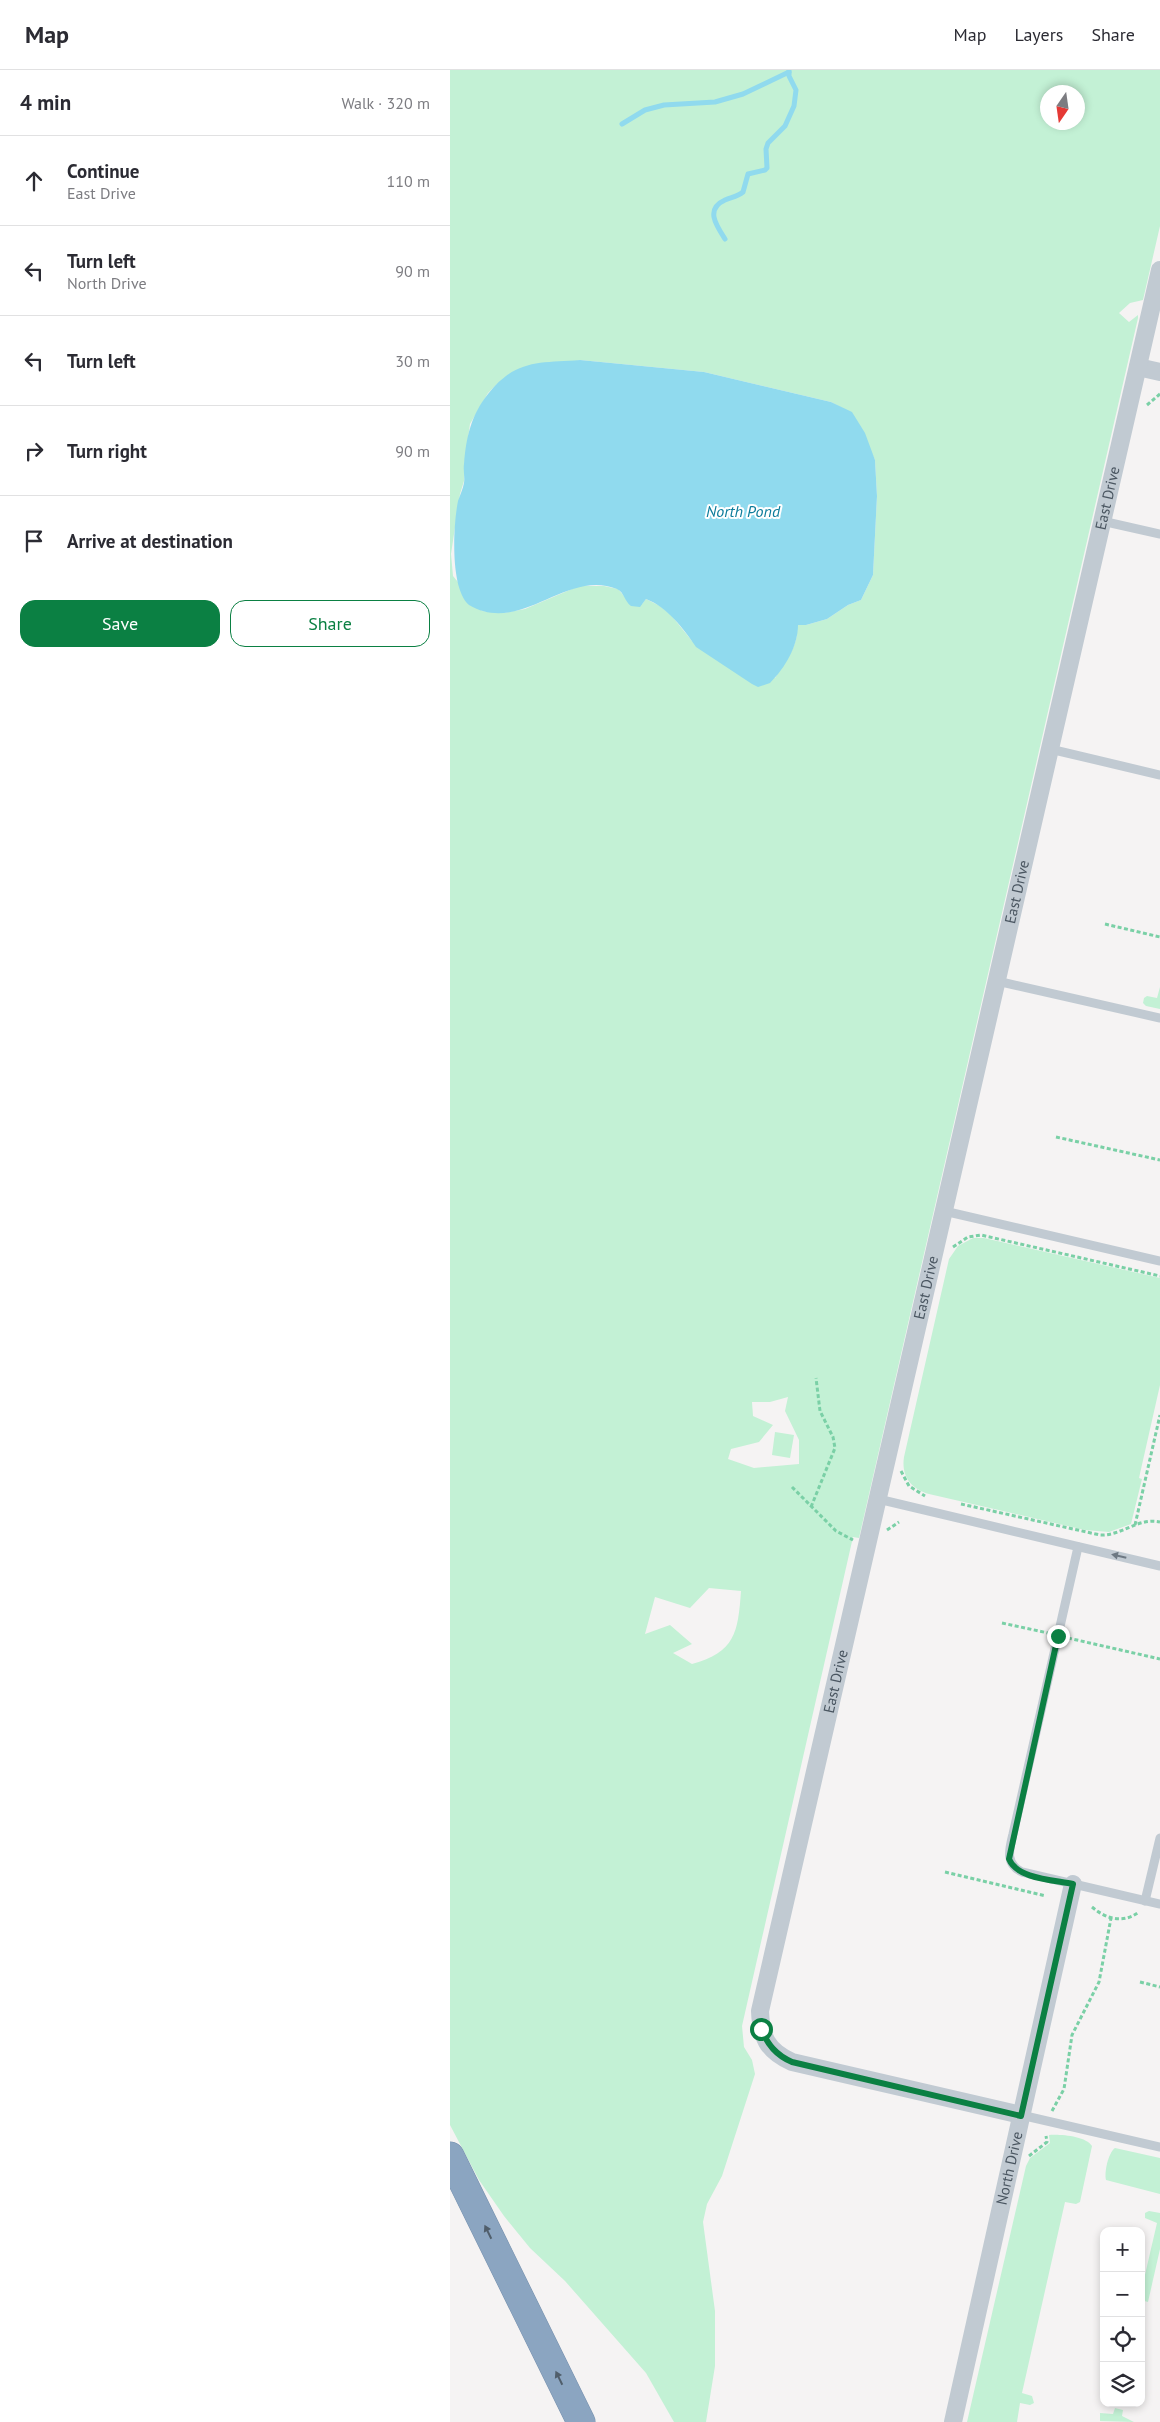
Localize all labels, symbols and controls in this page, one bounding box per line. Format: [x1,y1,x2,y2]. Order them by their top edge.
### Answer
text: Map [25,19,69,50]
text: Map [954,23,986,46]
text: Layers [1014,23,1063,46]
text: Share [1091,23,1135,46]
north arrow [1040,85,1085,130]
text: 4 min [20,89,71,116]
text: Walk · 320 m [341,93,430,113]
text: Continue [67,159,139,183]
icon: ahead [20,167,48,195]
text: 110 m [387,171,430,191]
text: East Drive [67,183,136,203]
text: Turn left [67,249,136,273]
icon: left [20,257,48,285]
text: 90 m [395,261,430,281]
text: North Drive [67,273,147,293]
icon: left [20,347,48,375]
text: Turn left [67,349,136,373]
text: 30 m [395,351,430,371]
icon: right [20,437,48,465]
text: Turn right [67,439,147,463]
text: 90 m [395,441,430,461]
street label: East Drive [1091,464,1124,532]
water label: North Pond [706,501,781,521]
icon: arrive [20,527,48,555]
text: Arrive at destination [67,529,233,553]
button: Save [20,600,220,647]
button: Share [230,600,430,647]
street label: East Drive [1000,858,1033,925]
street label: East Drive [909,1254,942,1321]
one-way arrow [1112,1552,1127,1560]
route end [1047,1625,1070,1648]
street label: East Drive [819,1648,852,1715]
route start [750,2018,773,2041]
street label: North Drive [992,2130,1027,2207]
one-way arrow [484,2225,492,2240]
map controls [1100,2227,1145,2407]
button: + [1100,2227,1145,2272]
button: − [1100,2272,1145,2317]
button: locate [1100,2317,1145,2362]
button: layers [1100,2362,1145,2407]
one-way arrow [555,2371,563,2385]

